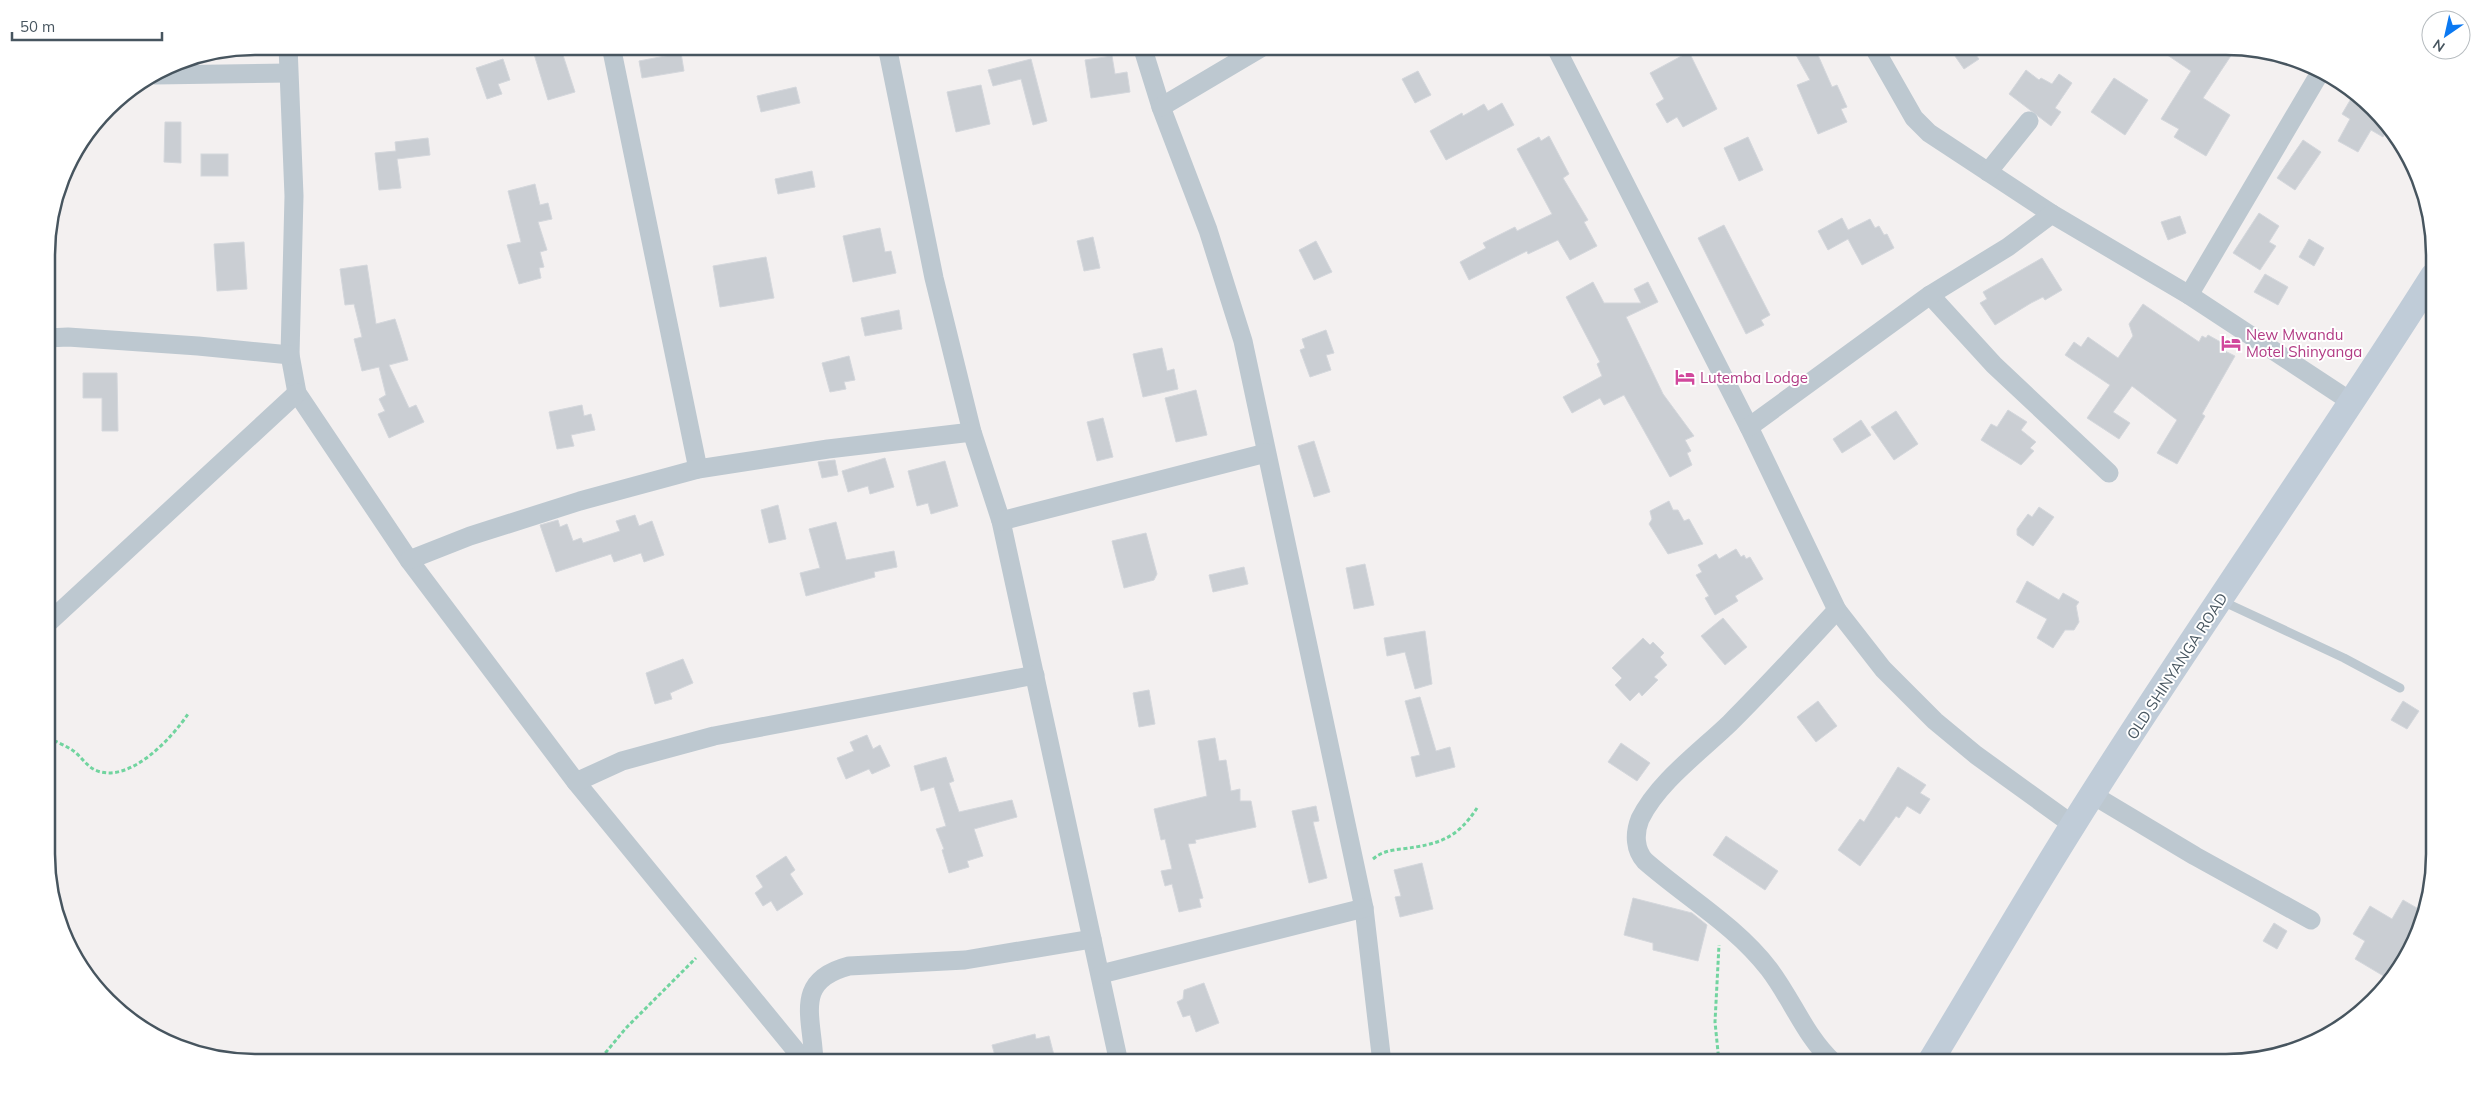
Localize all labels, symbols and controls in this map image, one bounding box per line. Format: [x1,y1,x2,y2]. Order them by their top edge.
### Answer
scale bar [12,10,162,42]
north arrow [2421,10,2471,60]
text: 50 m [20,17,55,36]
text: N [2429,35,2448,56]
place label: New Mwandu Motel Shinyanga [2246,325,2362,361]
hotel icon: New Mwandu Motel Shinyanga [2220,332,2242,354]
hotel icon: Lutemba Lodge [1674,366,1696,388]
place label: Lutemba Lodge [1700,368,1808,387]
street label: OLD SHINYANGA ROAD [2122,589,2232,743]

